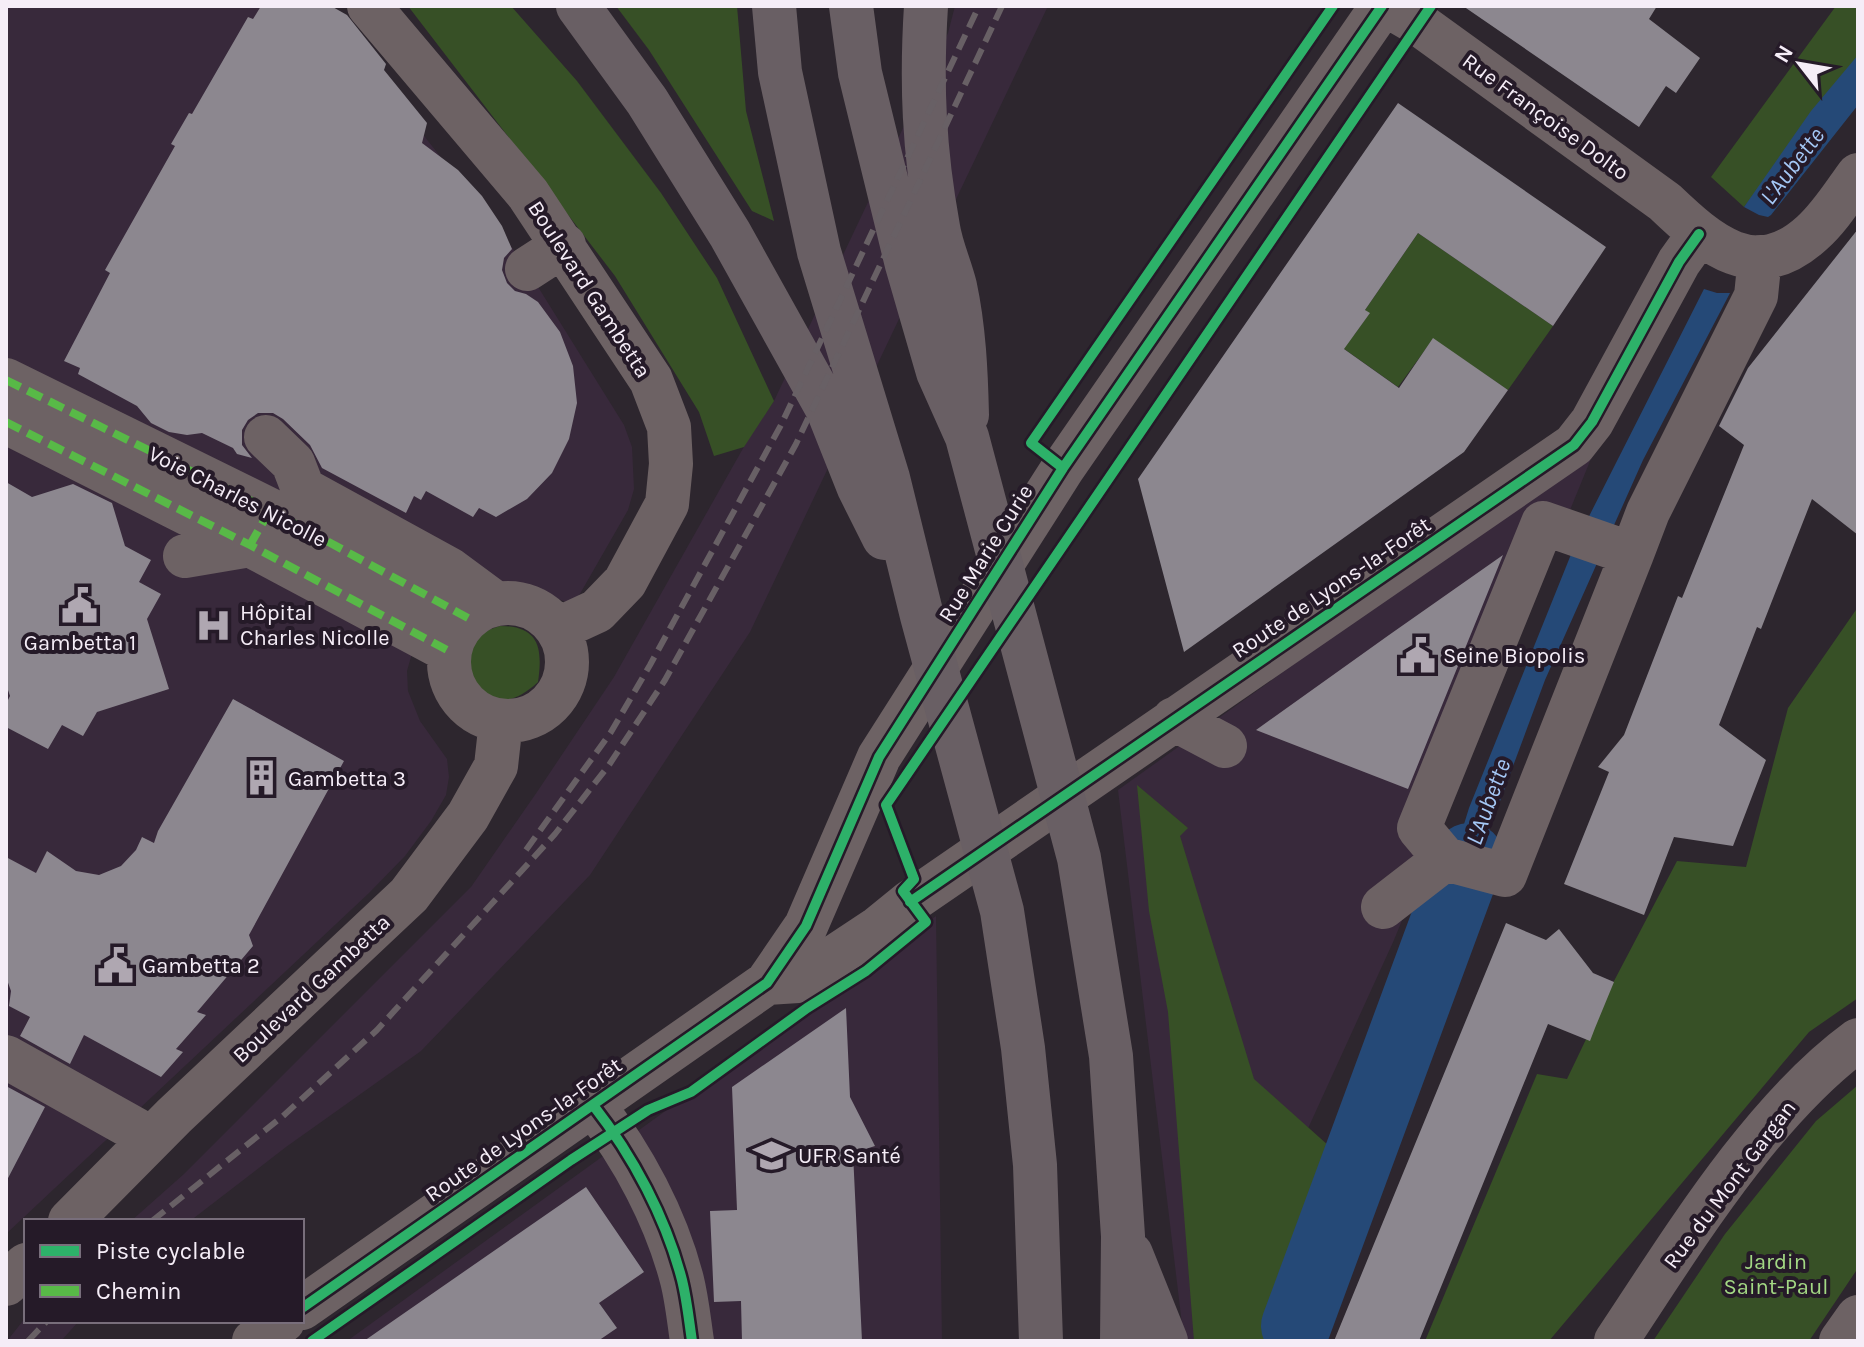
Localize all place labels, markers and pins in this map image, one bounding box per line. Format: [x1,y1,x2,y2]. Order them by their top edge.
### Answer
public building icon: Gambetta 1 [61,587,99,625]
place label: Hôpital Charles Nicolle [240,600,390,651]
hospital icon: Hôpital Charles Nicolle [195,606,233,644]
place label: Gambetta 1 [24,630,136,656]
public building icon: Seine Biopolis [1398,636,1436,674]
place label: Seine Biopolis [1443,643,1585,669]
building icon: Gambetta 3 [243,759,281,797]
place label: Gambetta 3 [288,766,406,792]
public building icon: Gambetta 2 [97,946,135,984]
place label: Gambetta 2 [142,953,260,979]
school or university icon: UFR Santé [753,1136,791,1174]
place label: UFR Santé [798,1143,901,1169]

